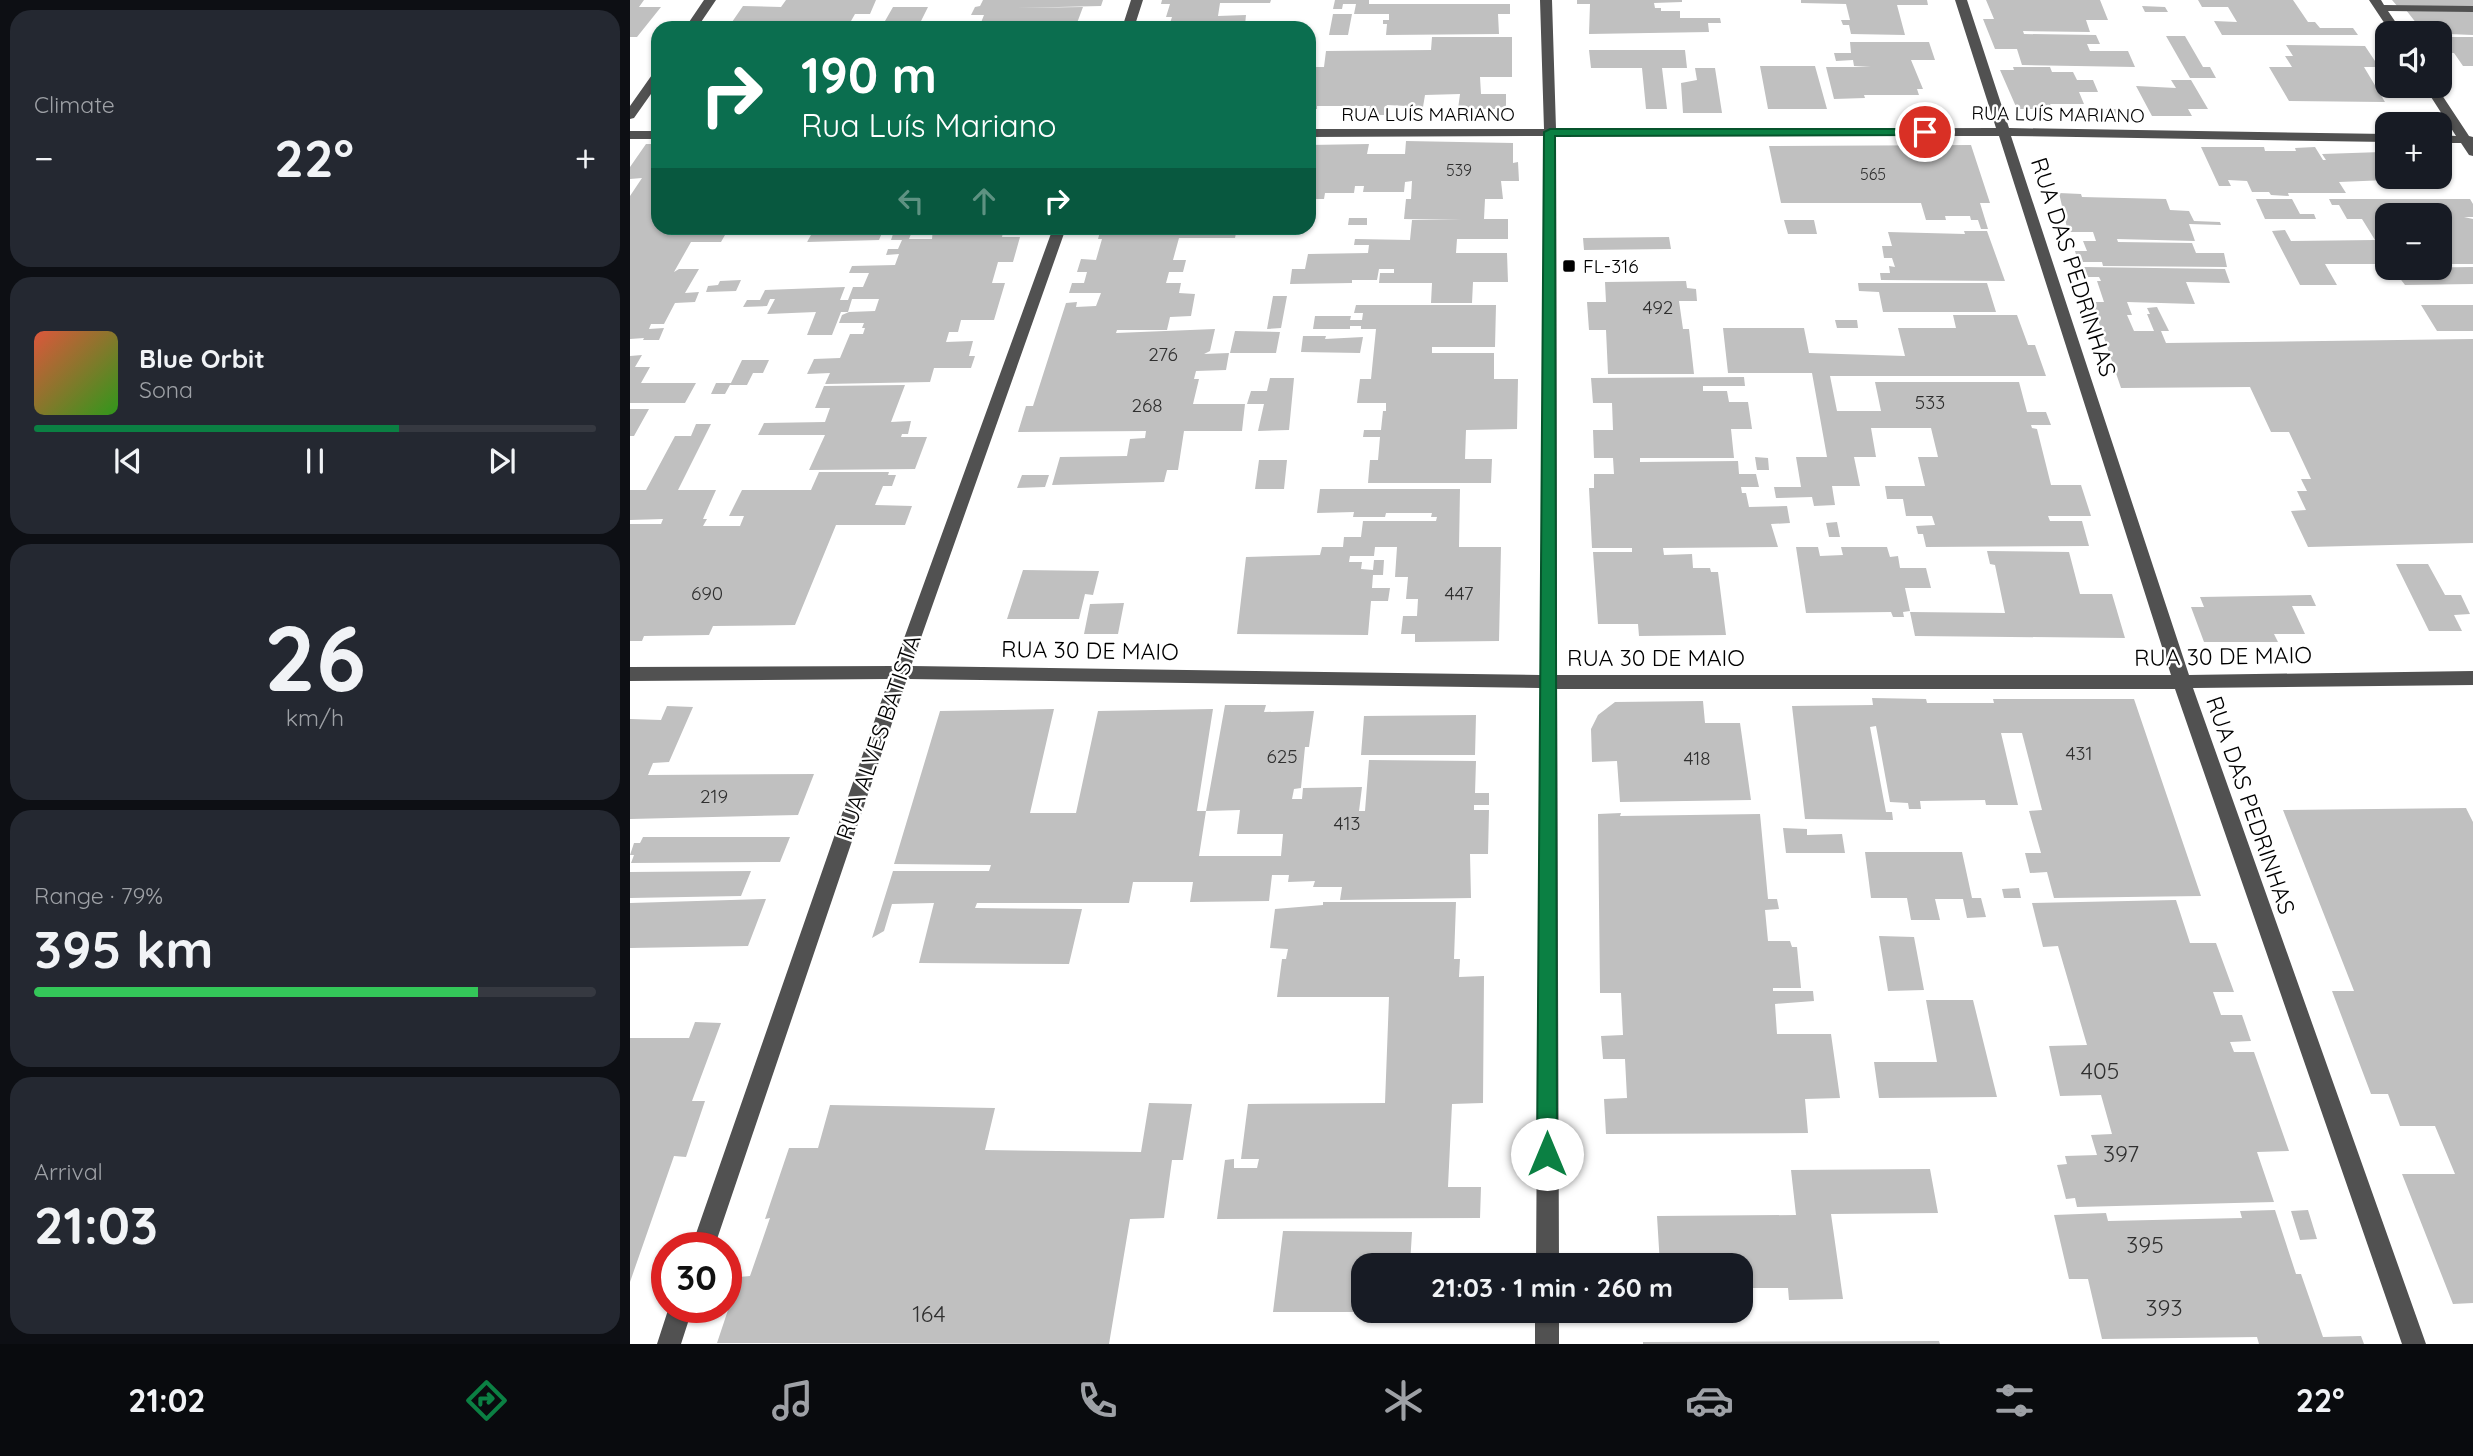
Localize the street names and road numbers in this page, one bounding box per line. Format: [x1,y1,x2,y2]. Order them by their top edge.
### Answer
street label: RUA LUÍS MARIANO [1971,100,2145,128]
street label: RUA LUÍS MARIANO [1341,102,1515,126]
street label: RUA DAS PEDRINHAS [2025,154,2123,380]
street label: RUA ALVES BATISTA [829,631,927,843]
street label: RUA 30 DE MAIO [1001,634,1179,666]
street label: RUA 30 DE MAIO [2134,640,2312,672]
street label: RUA 30 DE MAIO [1567,643,1745,672]
street label: RUA DAS PEDRINHAS [2200,692,2302,918]

